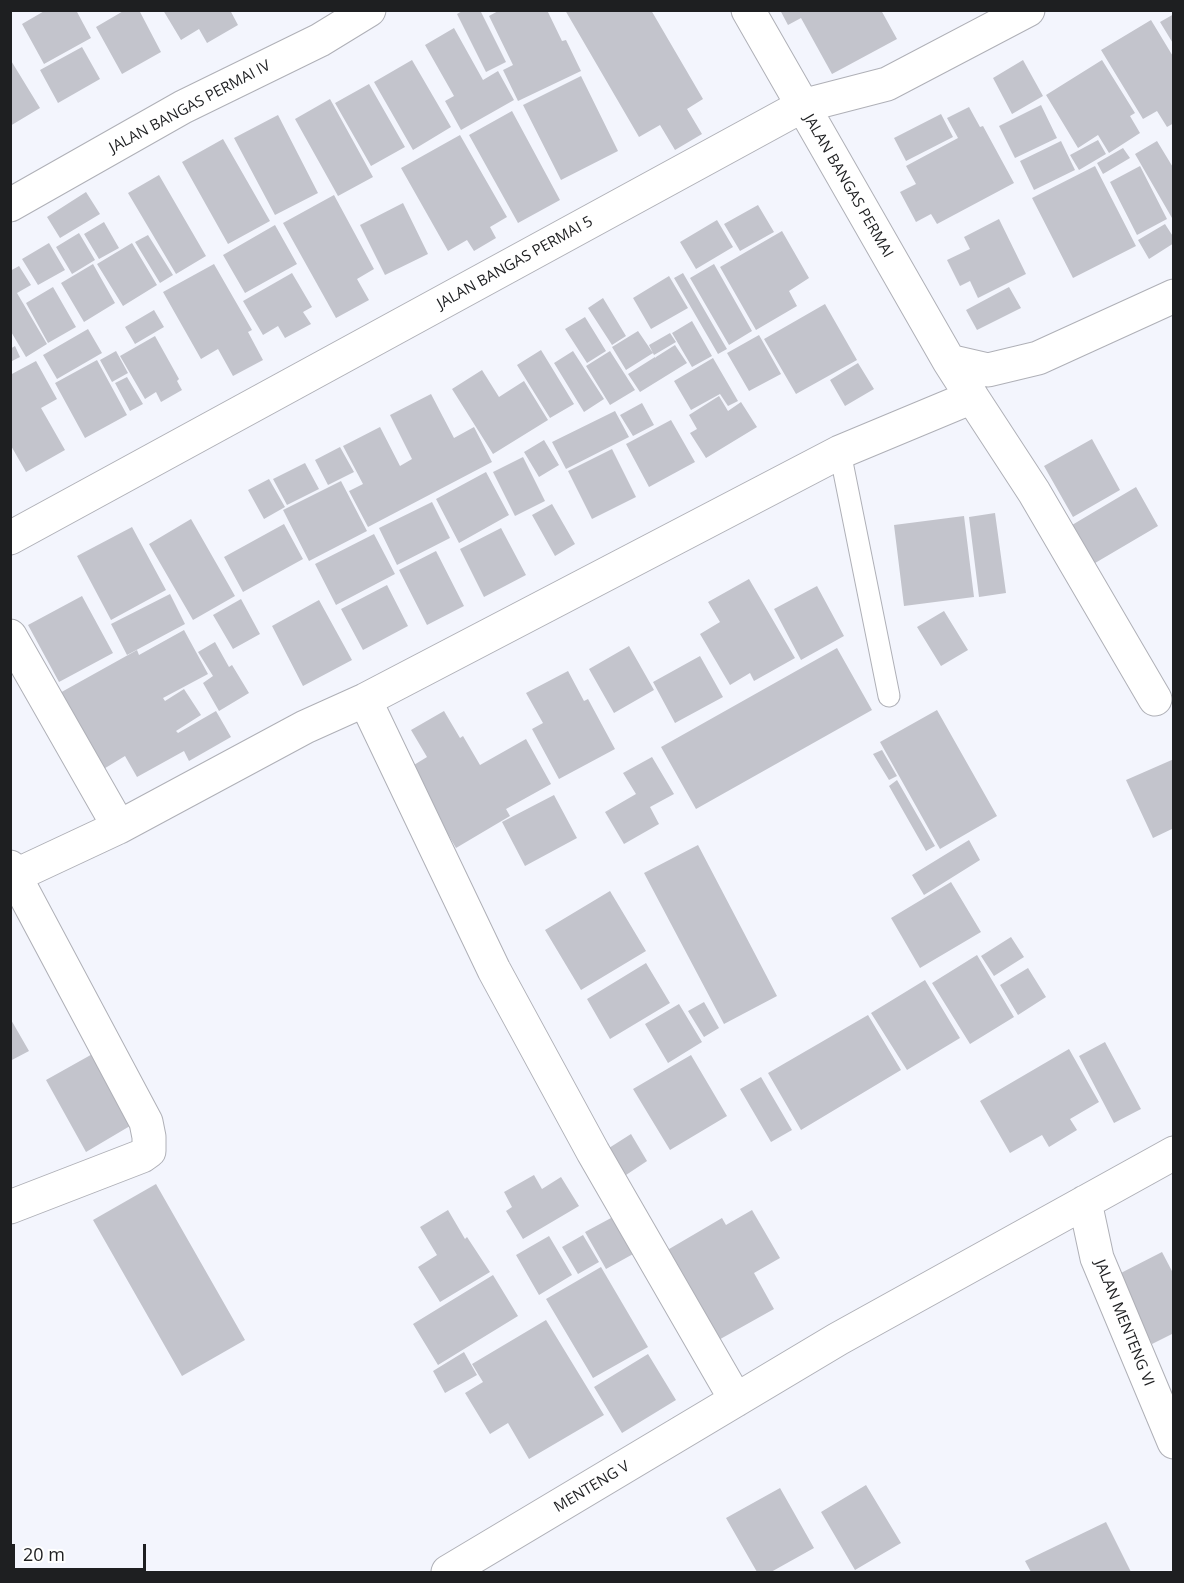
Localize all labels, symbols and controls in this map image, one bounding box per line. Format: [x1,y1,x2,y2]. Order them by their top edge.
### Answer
street label: JALAN BANGAS PERMAI IV [106,57,274,157]
street label: JALAN BANGAS PERMAI [800,111,896,261]
street label: JALAN BANGAS PERMAI 5 [434,213,596,313]
street label: JALAN MENTENG VI [1090,1257,1158,1389]
street label: MENTENG V [551,1457,633,1517]
scale bar [15,1532,148,1570]
text: 20 m [23,1542,65,1566]

